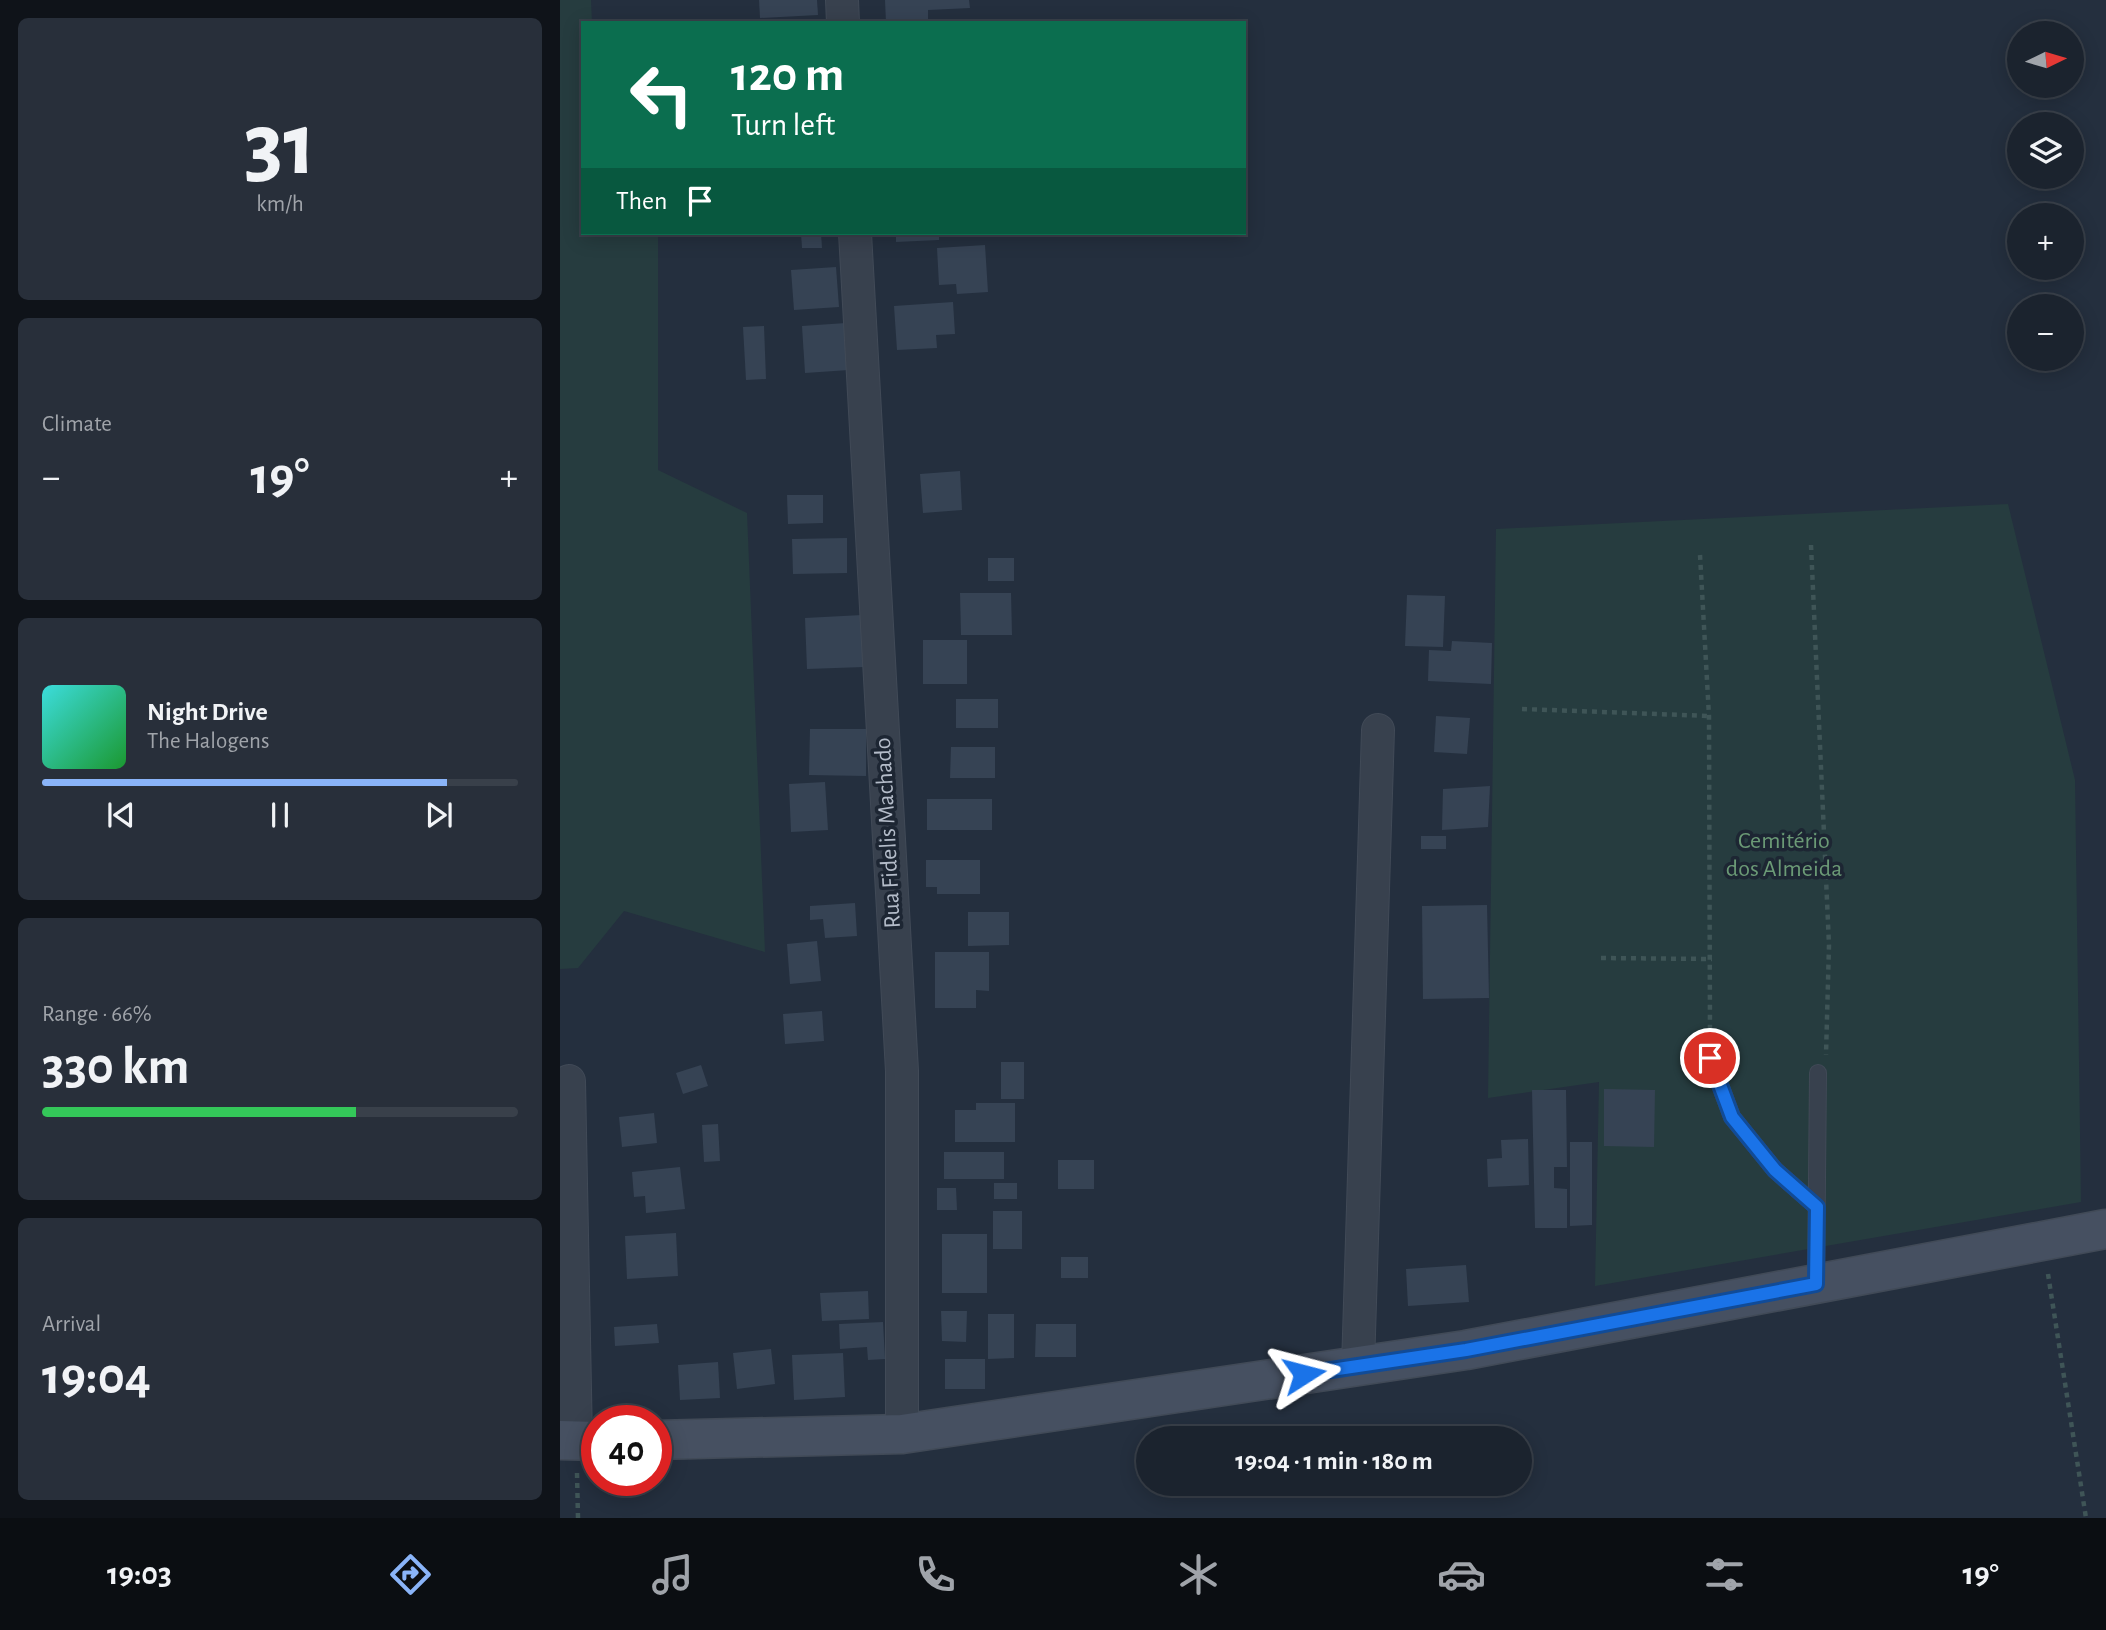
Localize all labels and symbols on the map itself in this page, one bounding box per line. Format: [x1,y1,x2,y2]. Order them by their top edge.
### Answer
north arrow [2007,21,2084,98]
street label: Rua Fidelis Machado [871,737,905,929]
park label: Cemitério dos Almeida [1726,829,1842,881]
pin [1680,1028,1740,1088]
position arrow [1267,1337,1341,1411]
speed limit sign: 40 [581,1405,672,1496]

